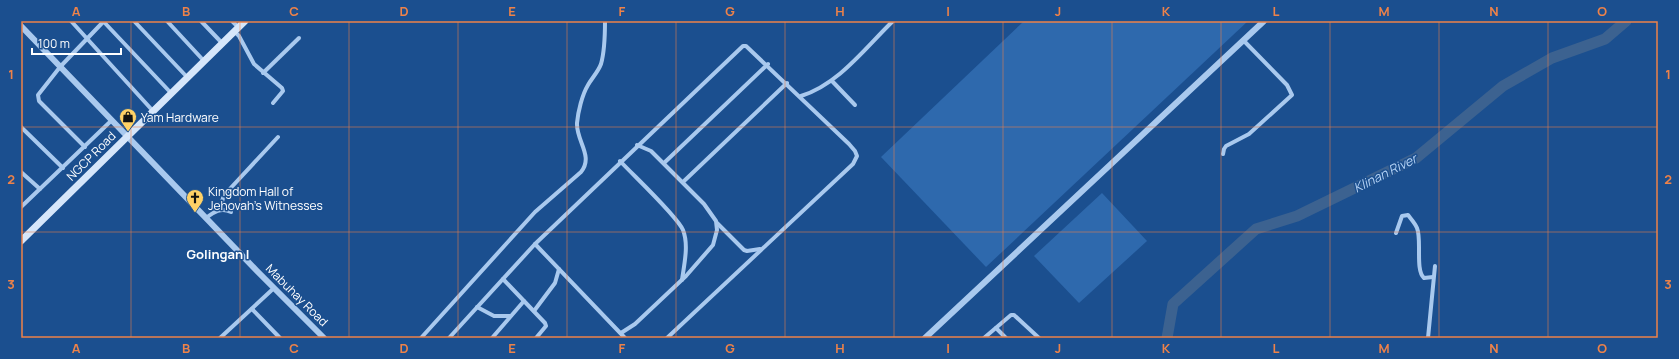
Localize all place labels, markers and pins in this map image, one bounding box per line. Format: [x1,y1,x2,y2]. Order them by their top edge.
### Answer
shop icon: Yam Hardware [118,107,138,132]
place label: Yam Hardware [141,109,219,126]
place label: Kingdom Hall of Jehovah's Witnesses [208,183,323,214]
church icon: Kingdom Hall of Jehovah's Witnesses [185,188,205,213]

